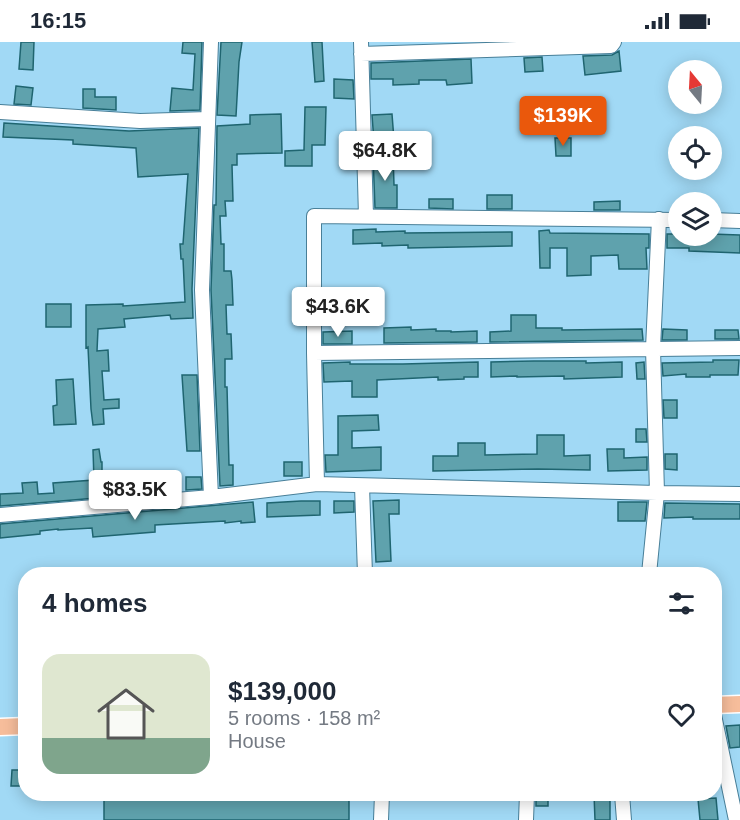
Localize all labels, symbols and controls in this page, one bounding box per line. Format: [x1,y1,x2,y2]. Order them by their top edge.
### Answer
text: 16:15 [30,8,86,33]
north arrow [668,60,722,114]
map controls [668,60,722,246]
pin: $139K [521,96,605,147]
text: $139K [534,104,592,126]
button: locate [668,126,722,180]
pin: $64.8K [336,131,434,182]
text: $64.8K [353,139,417,161]
button: layers [668,192,722,246]
pin: $43.6K [289,287,387,338]
text: $43.6K [306,295,370,317]
pin: $83.5K [86,470,184,521]
text: $83.5K [103,478,167,500]
icon: filters [665,587,698,620]
text: 4 homes [42,588,148,618]
text: $139,000 [228,676,336,706]
icon: home [90,678,162,750]
icon: heart [665,698,698,731]
text: 5 rooms · 158 m² [228,707,380,729]
text: House [228,730,286,752]

